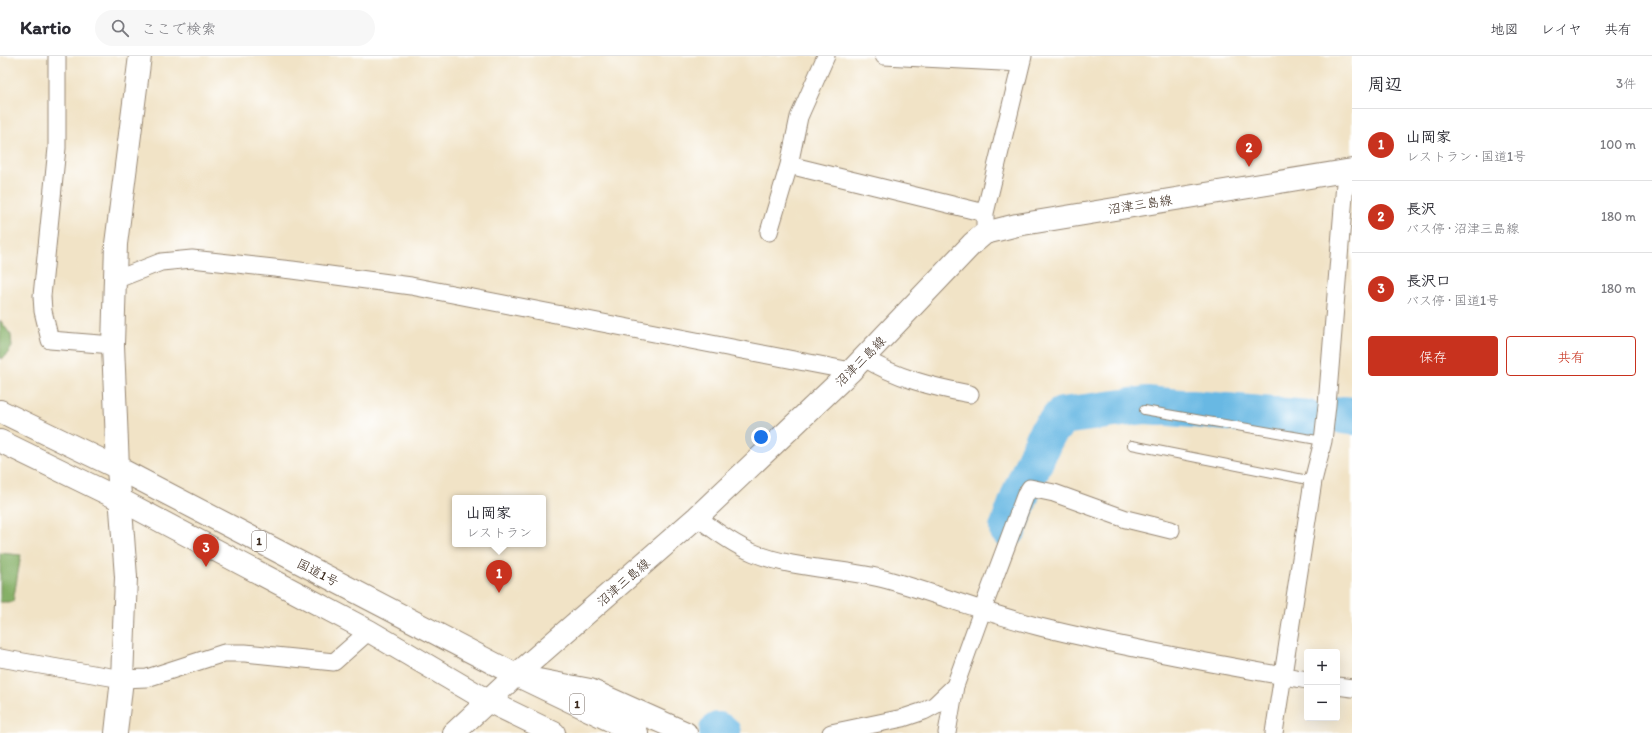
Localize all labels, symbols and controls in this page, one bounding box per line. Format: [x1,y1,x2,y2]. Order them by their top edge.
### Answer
search box [95,10,375,46]
text: Kartio [20,16,71,39]
icon: search [109,17,131,39]
text: ここで検索 [141,20,216,38]
text: 地図 [1491,21,1519,38]
text: レイヤ [1541,21,1582,38]
text: 共有 [1604,21,1632,38]
text: 周辺 [1368,74,1402,94]
text: 3件 [1616,76,1636,91]
text: 山岡家 [1406,128,1451,146]
pin: 2 [1236,134,1262,167]
text: 1 [1378,137,1384,152]
text: 100 m [1600,137,1636,152]
text: レストラン · 国道1号 [1406,149,1526,164]
street label: 沼津三島線 [1107,192,1174,217]
text: 長沢 [1406,200,1436,218]
text: 2 [1378,209,1384,224]
text: 180 m [1601,209,1636,224]
text: バス停 · 沼津三島線 [1406,221,1519,236]
text: 長沢口 [1406,272,1451,290]
text: 3 [1377,281,1385,296]
text: 180 m [1601,281,1636,296]
text: バス停 · 国道1号 [1406,293,1499,308]
street label: 沼津三島線 [832,332,889,390]
button: 保存 [1368,336,1498,376]
button: 共有 [1506,336,1636,376]
your location [751,427,771,447]
popup [452,495,546,547]
text: 山岡家 [466,504,511,522]
text: レストラン [466,525,532,540]
road number: 1 [252,531,266,551]
pin: 3 [193,534,219,567]
street label: 沼津三島線 [594,555,654,609]
street label: 国道1号 [294,556,341,589]
pin: 1 [486,560,512,593]
map controls [1304,649,1340,721]
button: + [1304,649,1340,685]
button: − [1304,685,1340,721]
road number: 1 [570,694,584,714]

